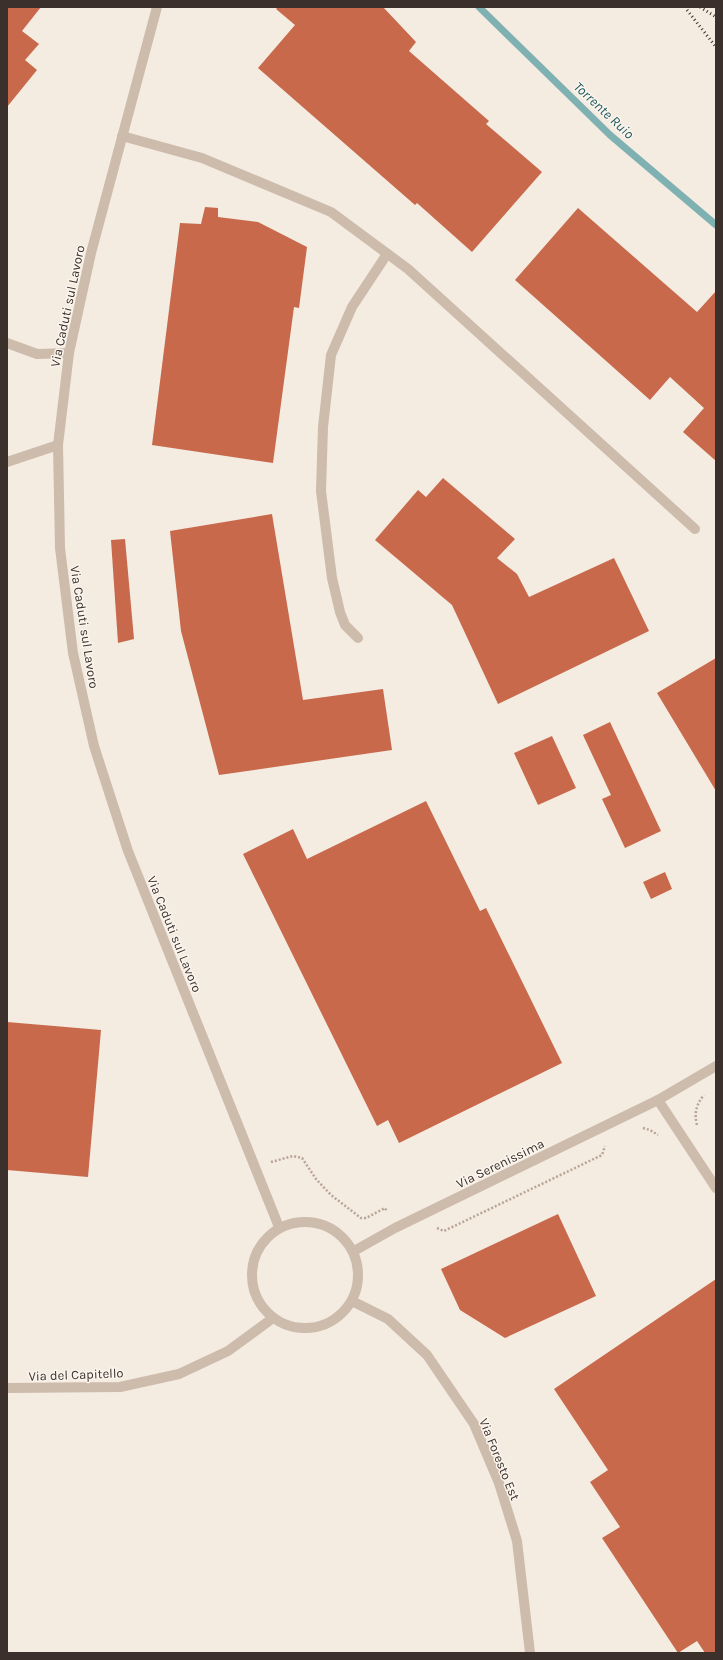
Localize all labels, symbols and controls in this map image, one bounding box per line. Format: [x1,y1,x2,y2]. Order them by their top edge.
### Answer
water label: Torrente Ruio [570,78,637,143]
street label: Via Caduti sul Lavoro [47,244,88,368]
street label: Via Caduti sul Lavoro [67,565,102,690]
street label: Via Caduti sul Lavoro [144,874,205,995]
street label: Via Serenissima [454,1136,547,1191]
street label: Via del Capitello [28,1365,124,1384]
street label: Via Foresto Est [476,1416,523,1503]

